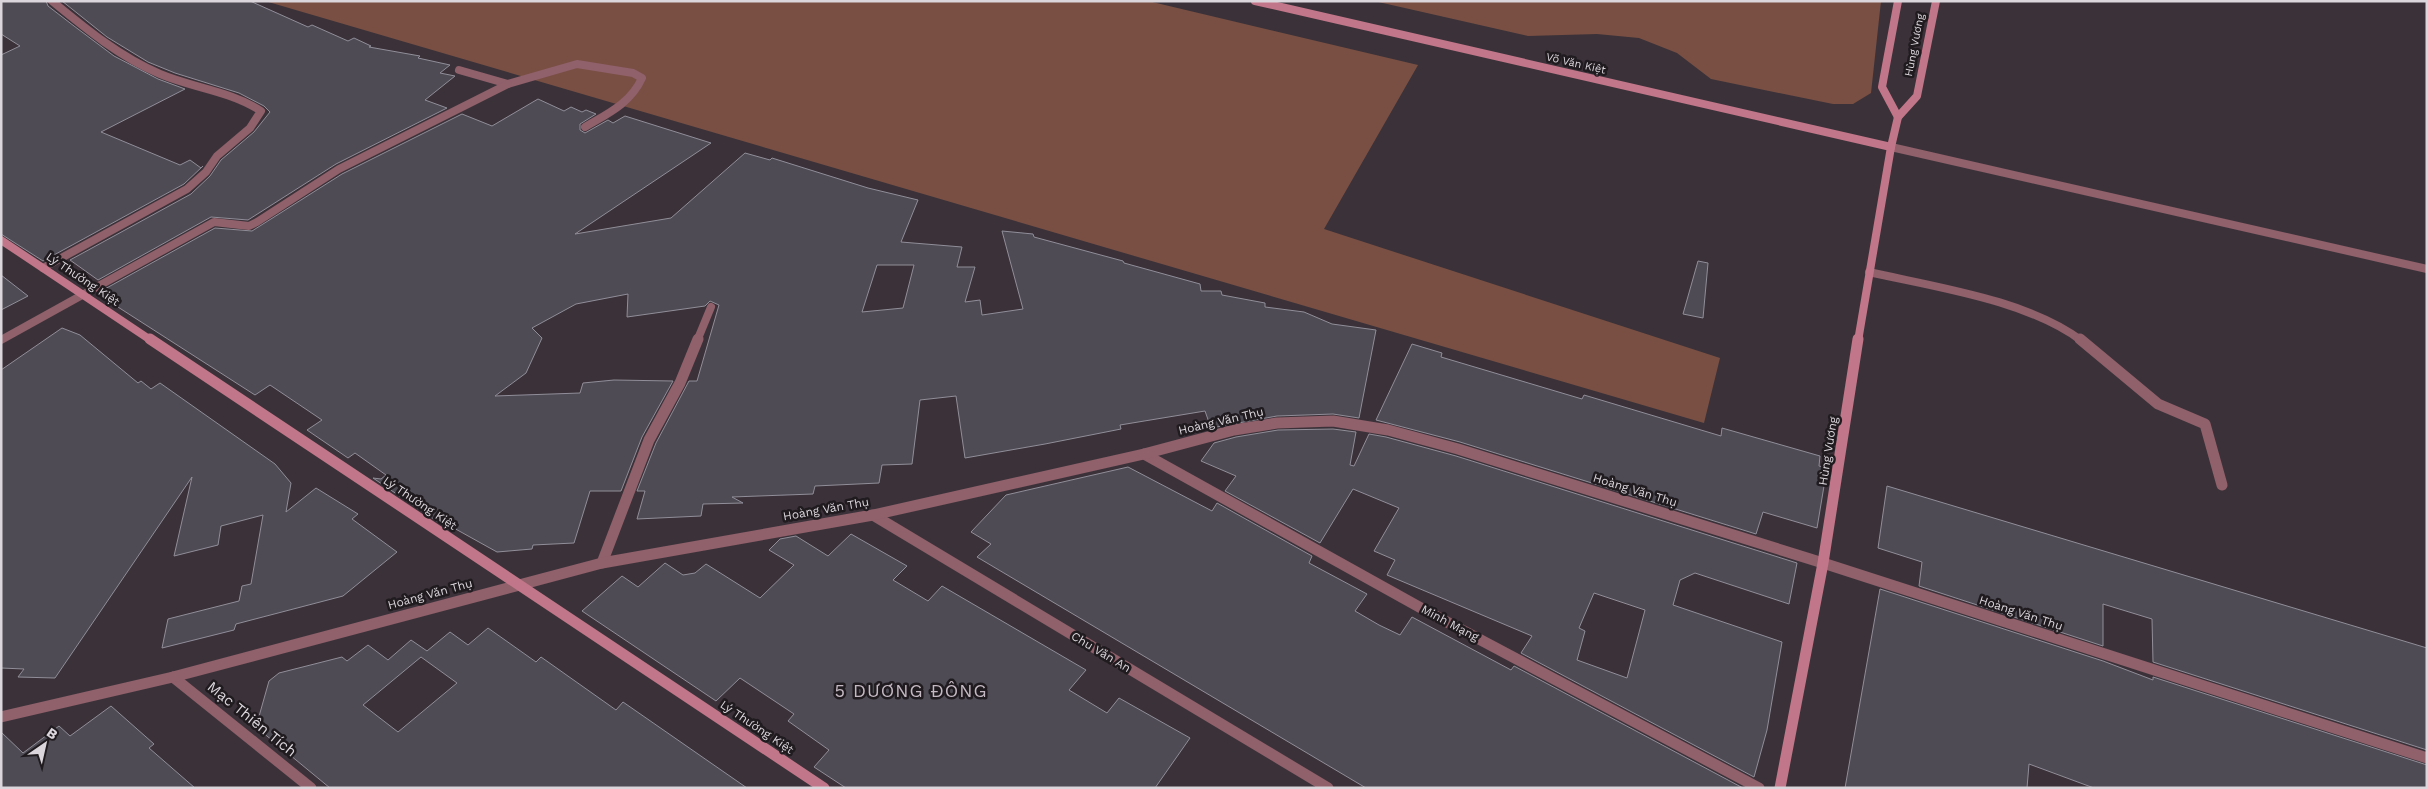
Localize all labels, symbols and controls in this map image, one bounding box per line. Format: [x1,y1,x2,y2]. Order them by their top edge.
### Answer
street label: Hùng Vương [1902,12,1927,78]
street label: Võ Văn Kiệt [1545,50,1607,77]
street label: Lý Thường Kiệt [44,249,122,309]
street label: Hoàng Văn Thụ [1177,404,1265,438]
street label: Hùng Vương [1816,415,1840,486]
street label: Hoàng Văn Thụ [1591,471,1679,509]
street label: Lý Thường Kiệt [381,473,459,533]
street label: Hoàng Văn Thụ [782,495,870,523]
street label: Hoàng Văn Thụ [386,576,474,612]
street label: Hoàng Văn Thụ [1977,593,2065,633]
street label: Minh Mạng [1419,602,1482,644]
street label: Chu Văn An [1069,629,1133,675]
street label: Mạc Thiên Tích [204,678,300,760]
district label: 5 DƯƠNG ĐÔNG [834,680,988,701]
street label: Lý Thường Kiệt [718,697,796,757]
north arrow [20,719,70,769]
text: B [44,724,61,743]

